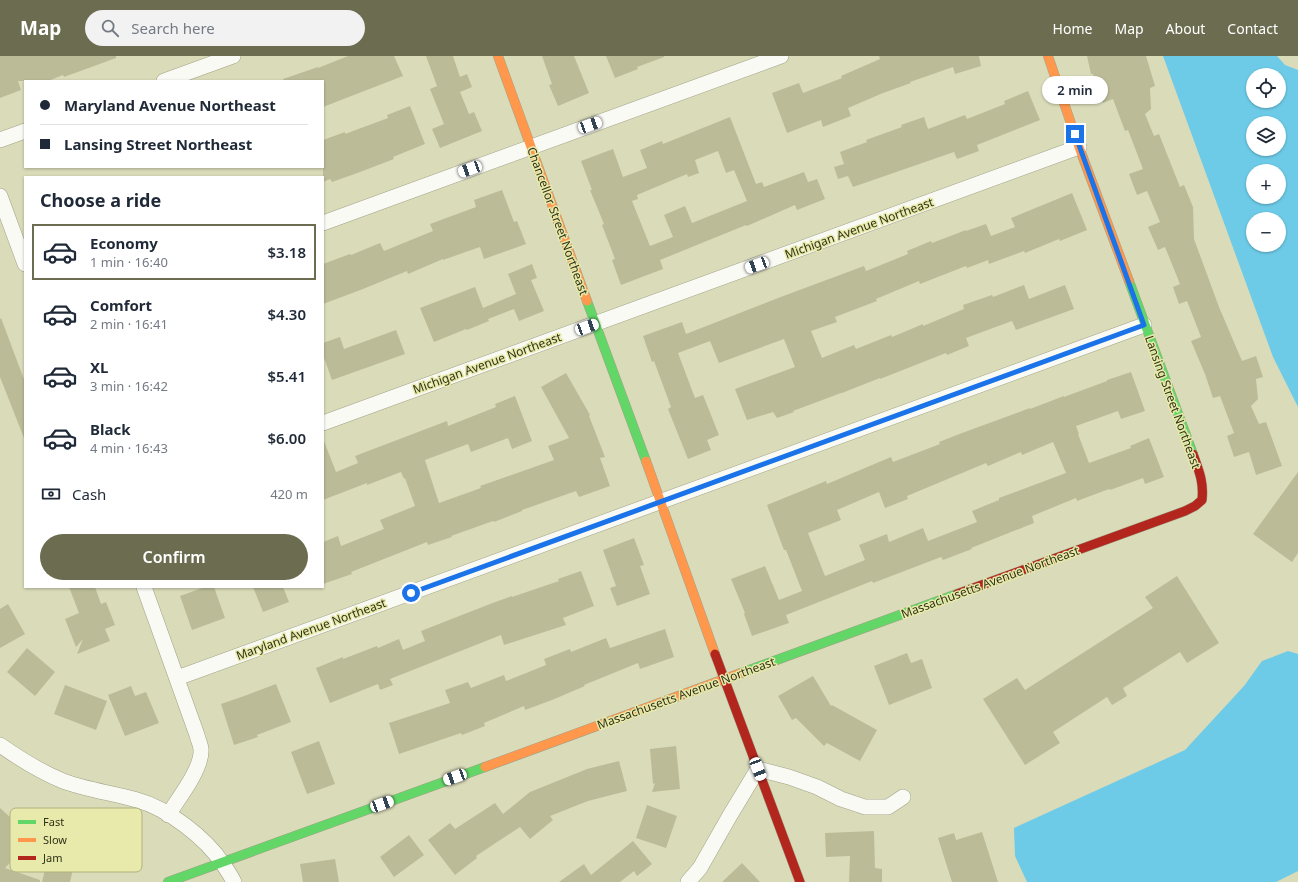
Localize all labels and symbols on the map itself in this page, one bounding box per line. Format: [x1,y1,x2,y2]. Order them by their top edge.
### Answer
callout: 2 min [1042,76,1108,104]
car [577,115,603,135]
route end [1066,125,1084,143]
street label: Chancellor Street Northeast [523,145,593,298]
car [457,159,483,179]
street label: Michigan Avenue Northeast [782,193,936,263]
car [744,255,770,275]
car [574,317,600,337]
street label: Michigan Avenue Northeast [410,328,564,398]
street label: Lansing Street Northeast [1141,333,1205,472]
street label: Massachusetts Avenue Northeast [899,542,1082,622]
route start [402,584,420,602]
street label: Maryland Avenue Northeast [234,594,389,664]
street label: Massachusetts Avenue Northeast [595,653,778,733]
car [748,756,768,782]
car [442,767,468,787]
car [369,794,395,814]
legend [10,808,142,872]
text: Fast [43,814,64,829]
text: Slow [43,832,67,847]
text: Jam [42,850,62,865]

